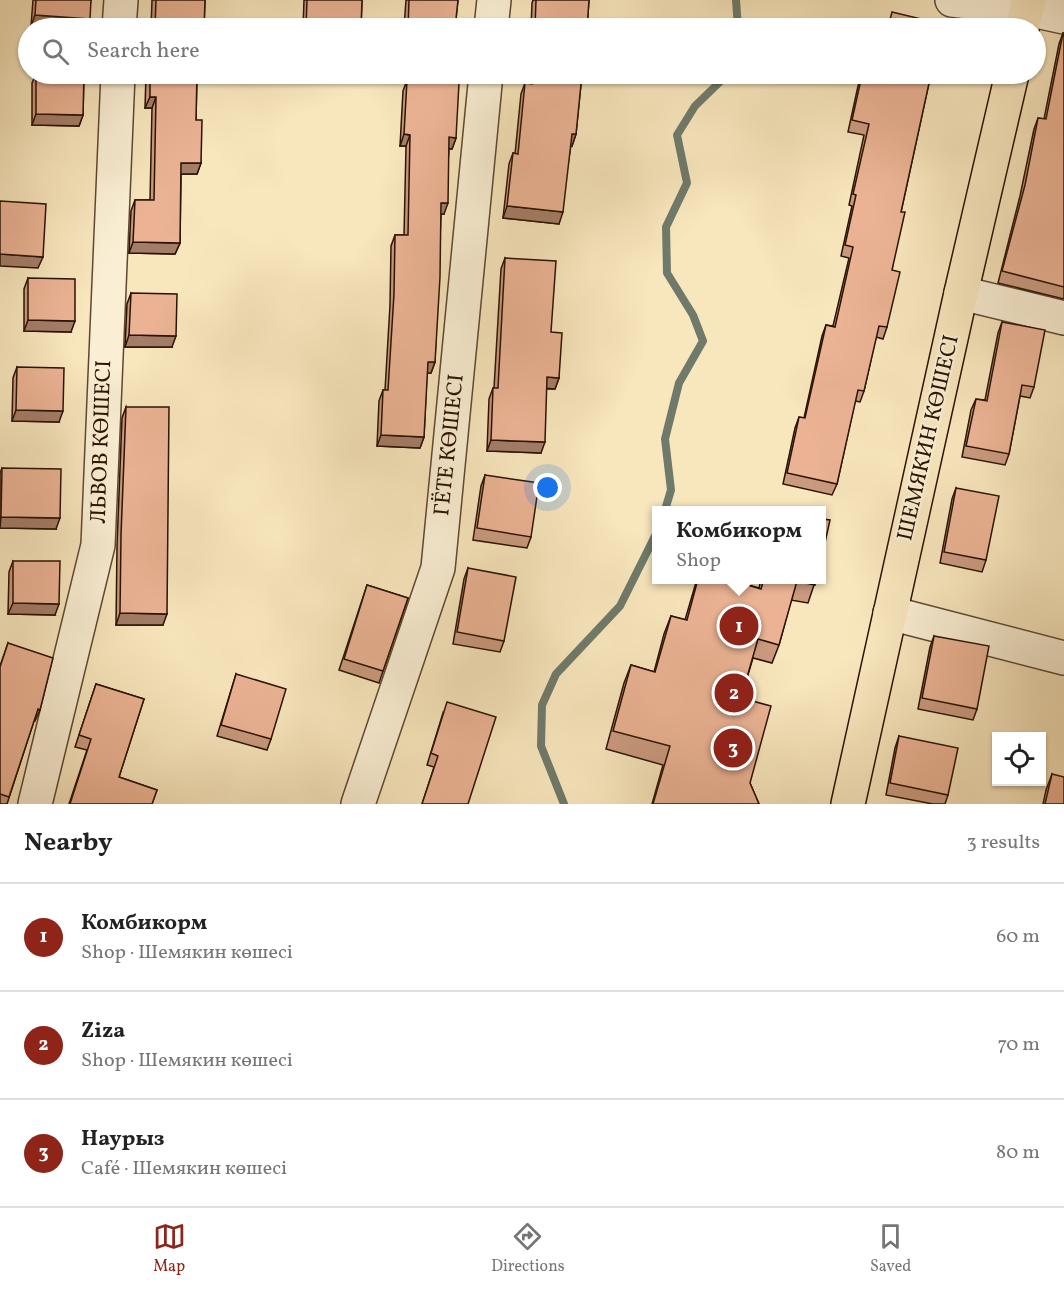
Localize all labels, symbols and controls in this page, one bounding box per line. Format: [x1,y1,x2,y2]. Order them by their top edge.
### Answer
search box [18,18,1046,84]
icon: search [39,35,72,68]
text: Search here [87,36,200,67]
street label: ШЕМЯКИН КӨШЕСІ [890,332,968,544]
street label: ЛЬВОВ КӨШЕСІ [84,360,120,524]
street label: ГЁТЕ КӨШЕСІ [427,373,473,517]
your location [533,473,562,502]
popup [652,506,826,584]
text: Комбикорм [676,516,802,547]
text: Shop [676,547,721,575]
pin: 1 [720,604,758,648]
pin: 2 [714,670,754,716]
pin: 3 [714,726,752,771]
map controls [992,732,1046,786]
button: locate [992,732,1046,786]
text: Nearby [24,825,113,861]
text: 3 results [966,829,1040,857]
text: Комбикорм [81,908,207,939]
text: 1 [39,923,48,951]
text: 60 m [996,923,1040,951]
text: Shop · Шемякин көшесі [81,939,293,967]
text: Ziza [81,1016,125,1047]
text: 2 [38,1031,49,1059]
text: 70 m [997,1031,1040,1059]
text: Shop · Шемякин көшесі [81,1047,293,1075]
text: Наурыз [81,1124,165,1155]
text: 3 [38,1139,49,1167]
text: 80 m [996,1139,1040,1167]
text: Café · Шемякин көшесі [81,1155,287,1183]
tab: Map [153,1220,186,1278]
tab: Directions [491,1220,565,1278]
tab: Saved [870,1220,911,1278]

